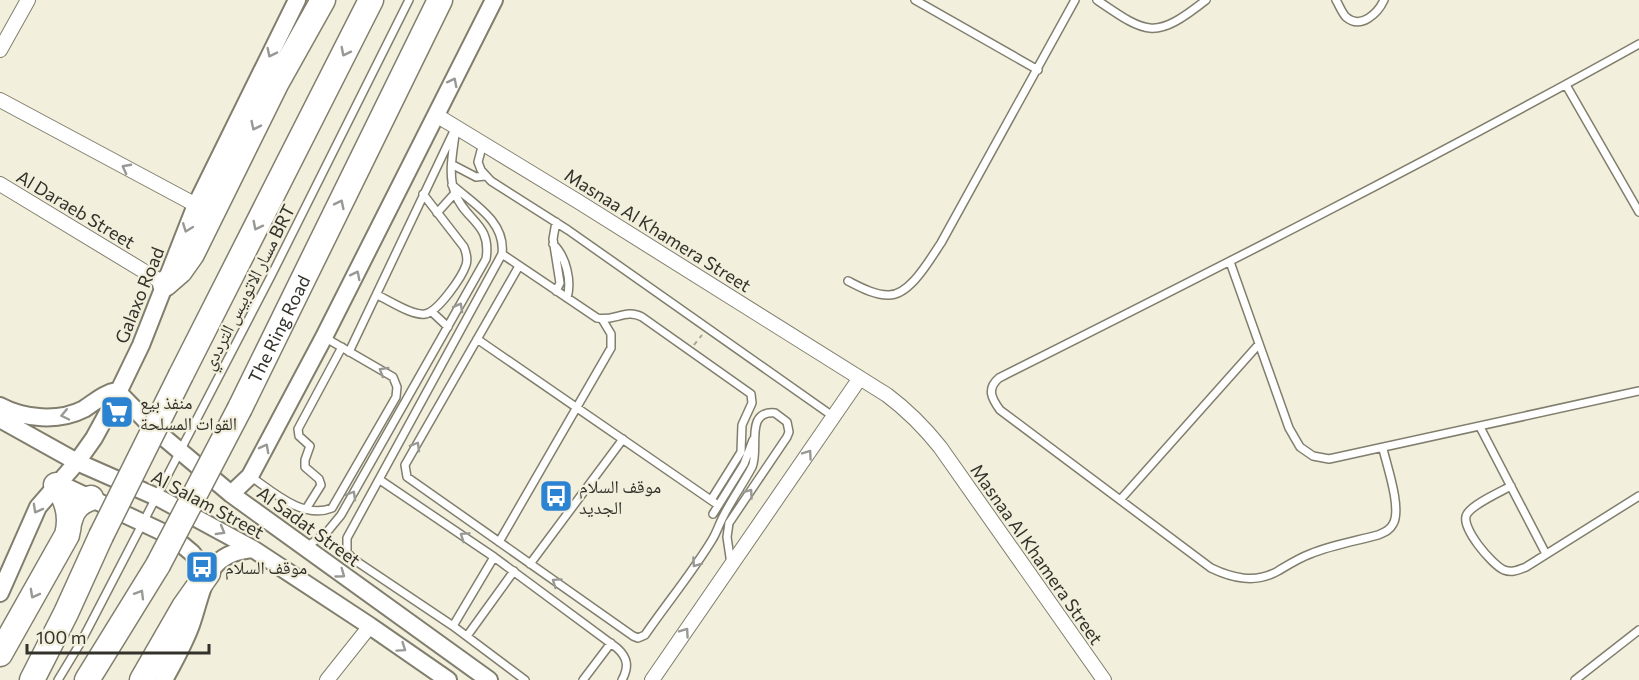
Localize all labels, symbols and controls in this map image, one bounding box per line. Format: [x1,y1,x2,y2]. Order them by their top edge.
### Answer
one-way arrow [266,46,278,57]
one-way arrow [340,46,352,57]
one-way arrow [446,78,457,89]
one-way arrow [251,119,263,130]
one-way arrow [122,164,132,175]
street label: Masnaa Al Khamera Street [561,164,755,296]
street label: Al Daraeb Street [13,165,139,253]
one-way arrow [332,200,344,211]
street label: مسار الاتوبيس الترددي BRT [197,201,303,375]
one-way arrow [252,220,264,231]
one-way arrow [182,222,194,233]
street label: Galaxo Road [110,244,168,346]
one-way arrow [348,271,360,282]
street label: The Ring Road [243,272,314,386]
one-way arrow [452,303,463,313]
one-way arrow [379,367,389,379]
place label: منفذ بيع القوات المسلحة [140,391,237,434]
supermarket icon: منفذ بيع القوات المسلحة [99,394,135,430]
one-way arrow [60,407,70,420]
one-way arrow [409,442,420,453]
one-way arrow [258,444,269,454]
one-way arrow [801,450,812,461]
street label: Masnaa Al Khamera Street [966,459,1108,649]
street label: Al Salam Street [148,465,268,543]
place label: موقف السلام الجديد [579,475,661,518]
bus stop icon: موقف السلام الجديد [538,478,574,514]
street label: Al Sadat Street [253,481,365,571]
one-way arrow [742,488,753,499]
one-way arrow [345,491,357,501]
one-way arrow [33,503,44,513]
one-way arrow [214,524,225,535]
one-way arrow [459,532,470,543]
bus stop icon: موقف السلام [184,549,220,585]
place label: موقف السلام [225,556,307,580]
one-way arrow [692,557,703,568]
one-way arrow [335,566,346,577]
one-way arrow [552,578,563,589]
one-way arrow [30,588,41,598]
one-way arrow [133,590,144,601]
scale bar [27,617,208,655]
text: 100 m [36,626,86,648]
one-way arrow [678,627,689,638]
one-way arrow [395,641,406,652]

